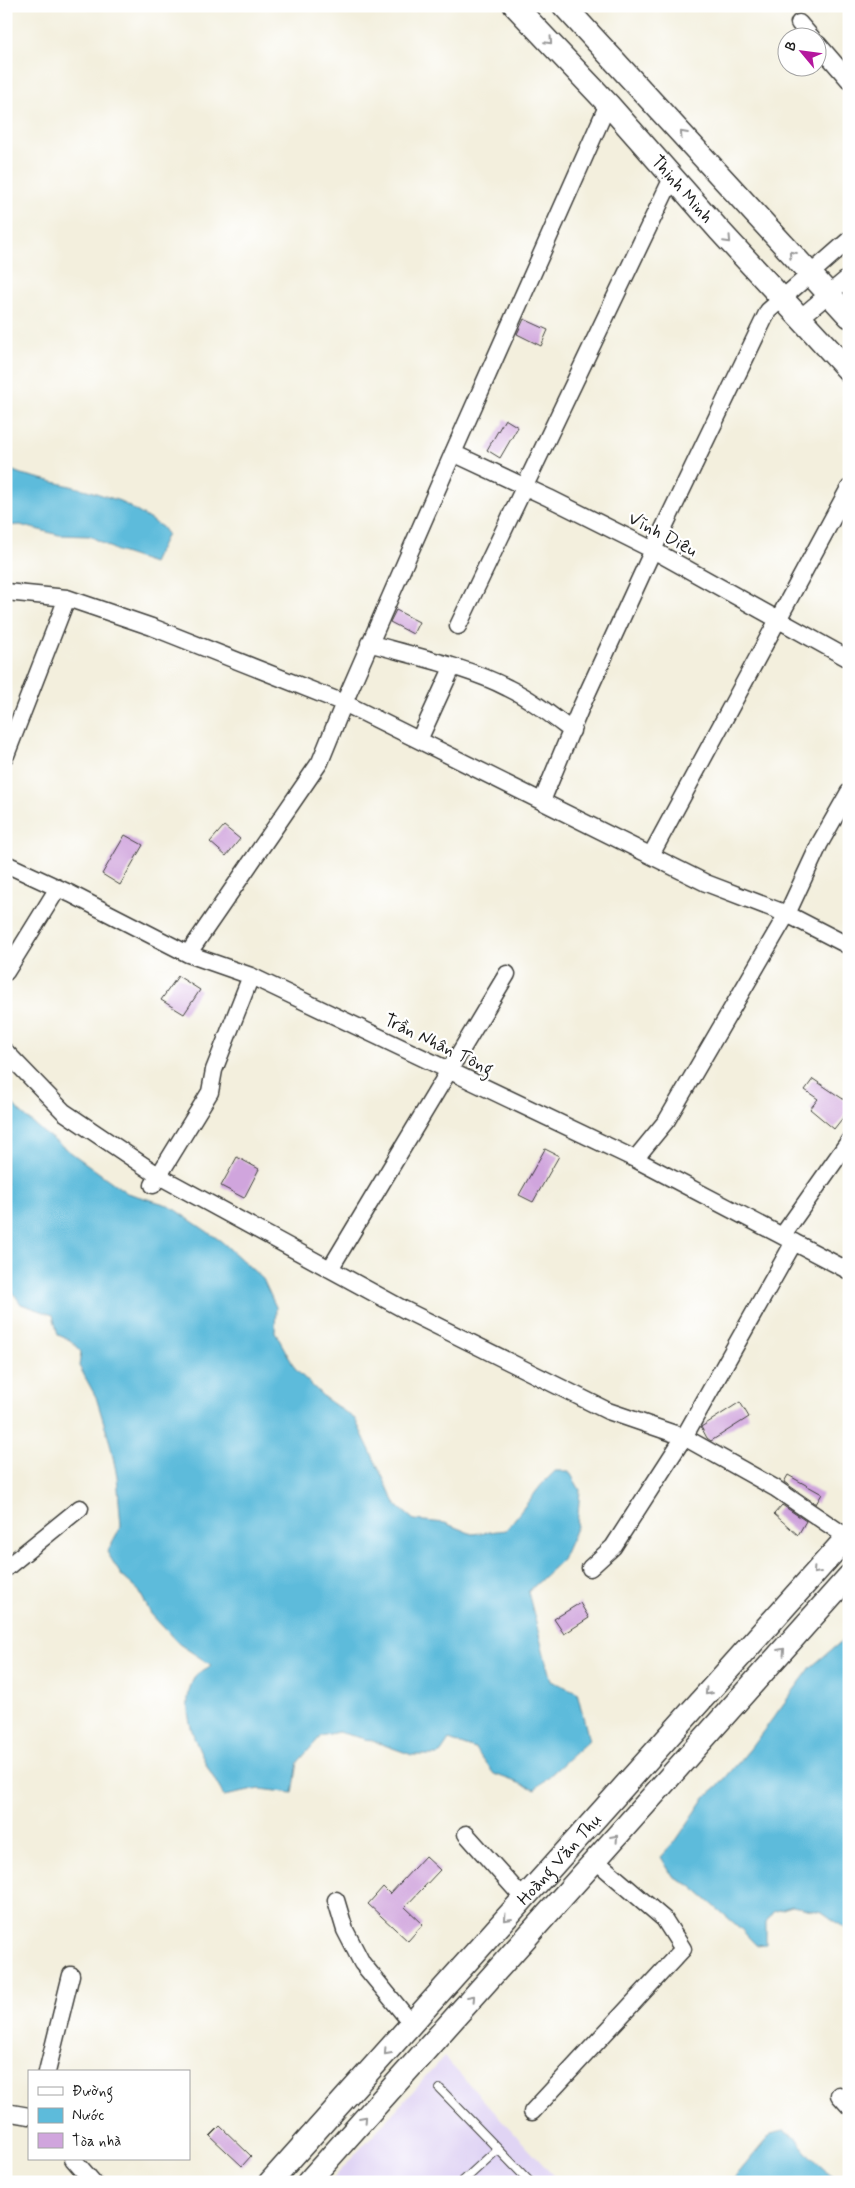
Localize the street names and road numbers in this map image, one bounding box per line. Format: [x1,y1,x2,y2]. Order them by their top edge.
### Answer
street label: Thịnh Minh [645,150,718,229]
street label: Vĩnh Diệu [624,507,701,563]
street label: Trần Nhân Tông [379,1008,497,1083]
street label: Hoàng Văn Thụ [512,1808,608,1911]

